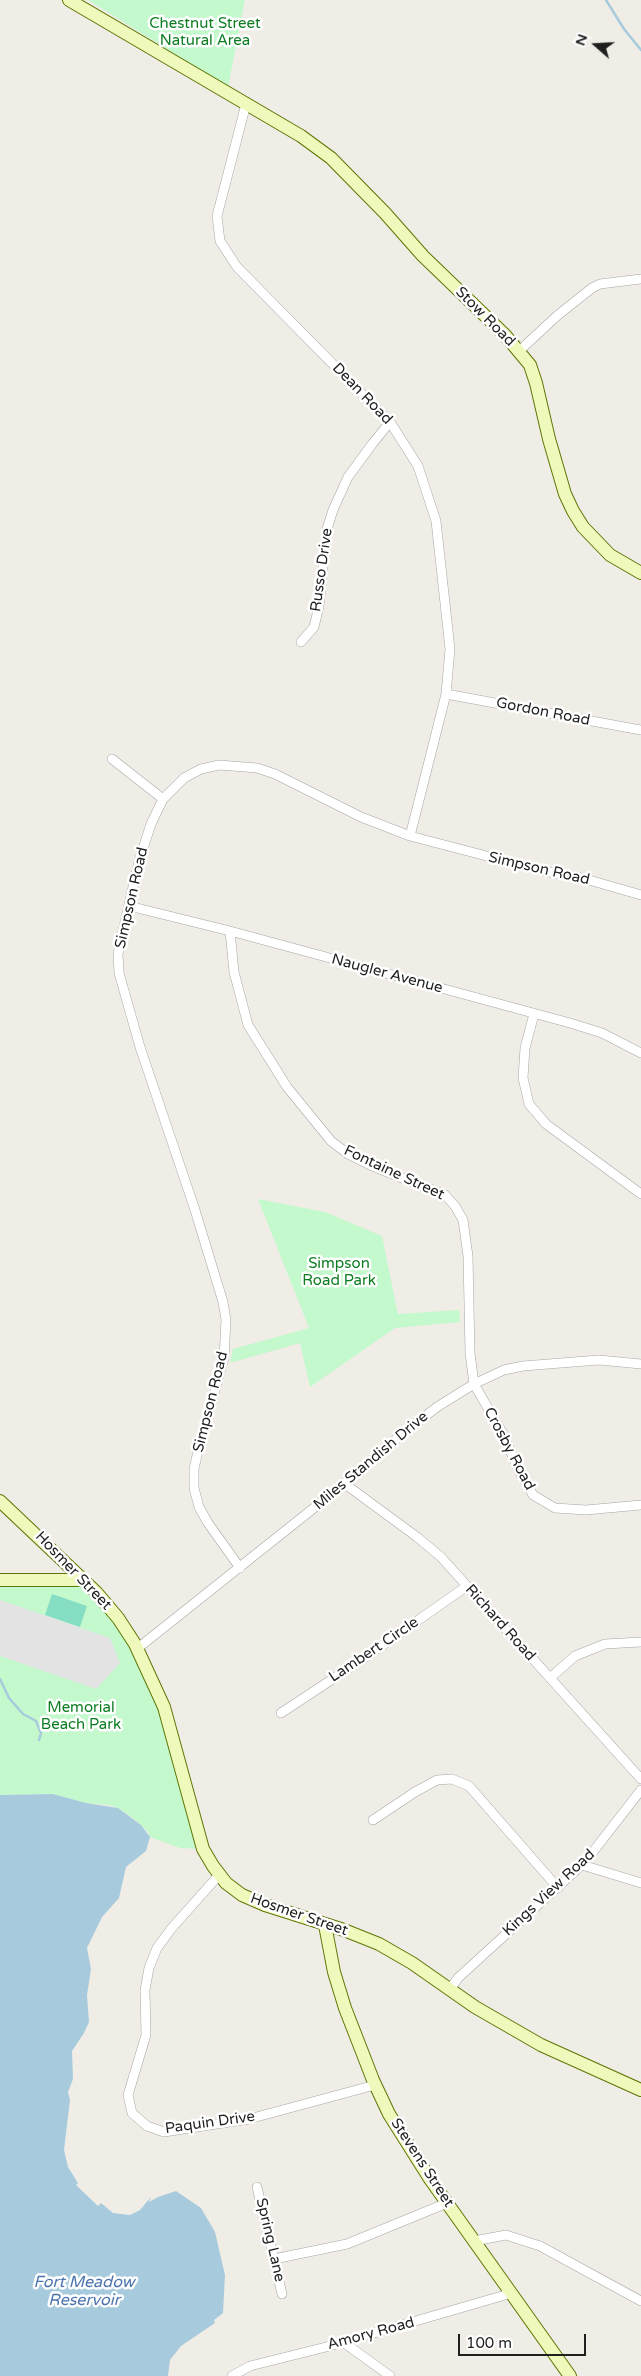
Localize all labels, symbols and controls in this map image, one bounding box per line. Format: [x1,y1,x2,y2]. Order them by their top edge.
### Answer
park label: Chestnut Street Natural Area [149,15,261,50]
north arrow [571,20,621,70]
text: N [571,32,591,48]
street label: Stow Road [451,283,519,351]
street label: Dean Road [328,359,396,429]
street label: Russo Drive [307,527,337,613]
street label: Gordon Road [495,694,591,730]
street label: Simpson Road [112,846,152,950]
street label: Simpson Road [487,849,591,889]
street label: Naugler Avenue [329,950,445,998]
street label: Fontaine Street [341,1142,447,1204]
park label: Simpson Road Park [302,1255,376,1290]
street label: Simpson Road [190,1350,232,1454]
street label: Crosby Road [480,1405,538,1493]
street label: Miles Standish Drive [310,1408,432,1514]
street label: Hosmer Street [31,1528,115,1614]
street label: Richard Road [461,1581,539,1665]
street label: Lambert Circle [326,1613,422,1687]
park label: Memorial Beach Park [41,1699,121,1734]
street label: Kings View Road [499,1846,599,1940]
street label: Hosmer Street [248,1890,350,1940]
street label: Paquin Drive [164,2108,256,2138]
street label: Stevens Street [387,2115,457,2211]
street label: Spring Lane [252,2196,288,2284]
water label: Fort Meadow Reservoir [34,2273,134,2311]
street label: Amory Road [326,2314,416,2354]
scale bar [461,2324,588,2356]
text: 100 m [466,2334,512,2352]

